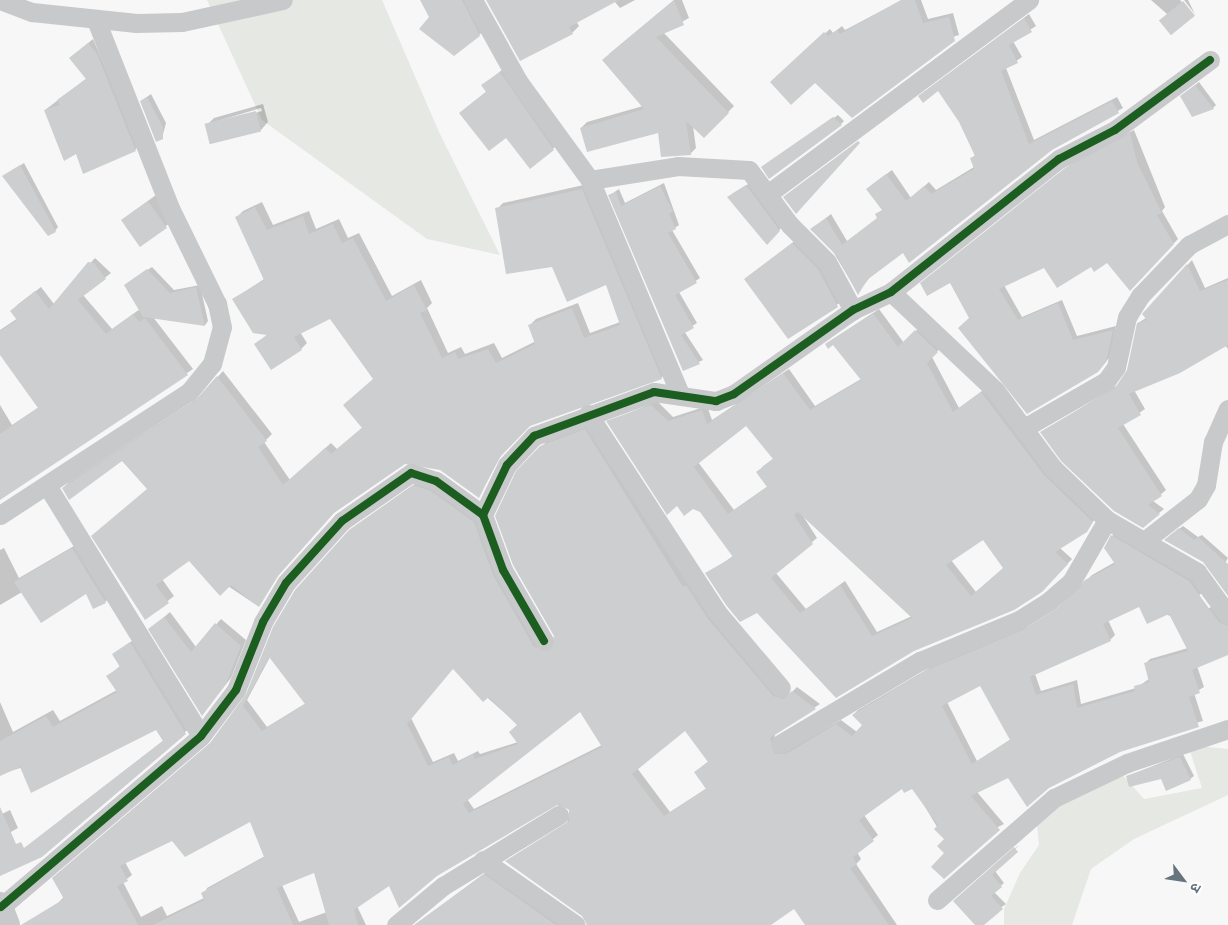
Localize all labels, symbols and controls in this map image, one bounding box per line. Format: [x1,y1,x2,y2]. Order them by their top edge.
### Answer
north arrow [1158,855,1208,905]
text: उ [1187,880,1206,896]

